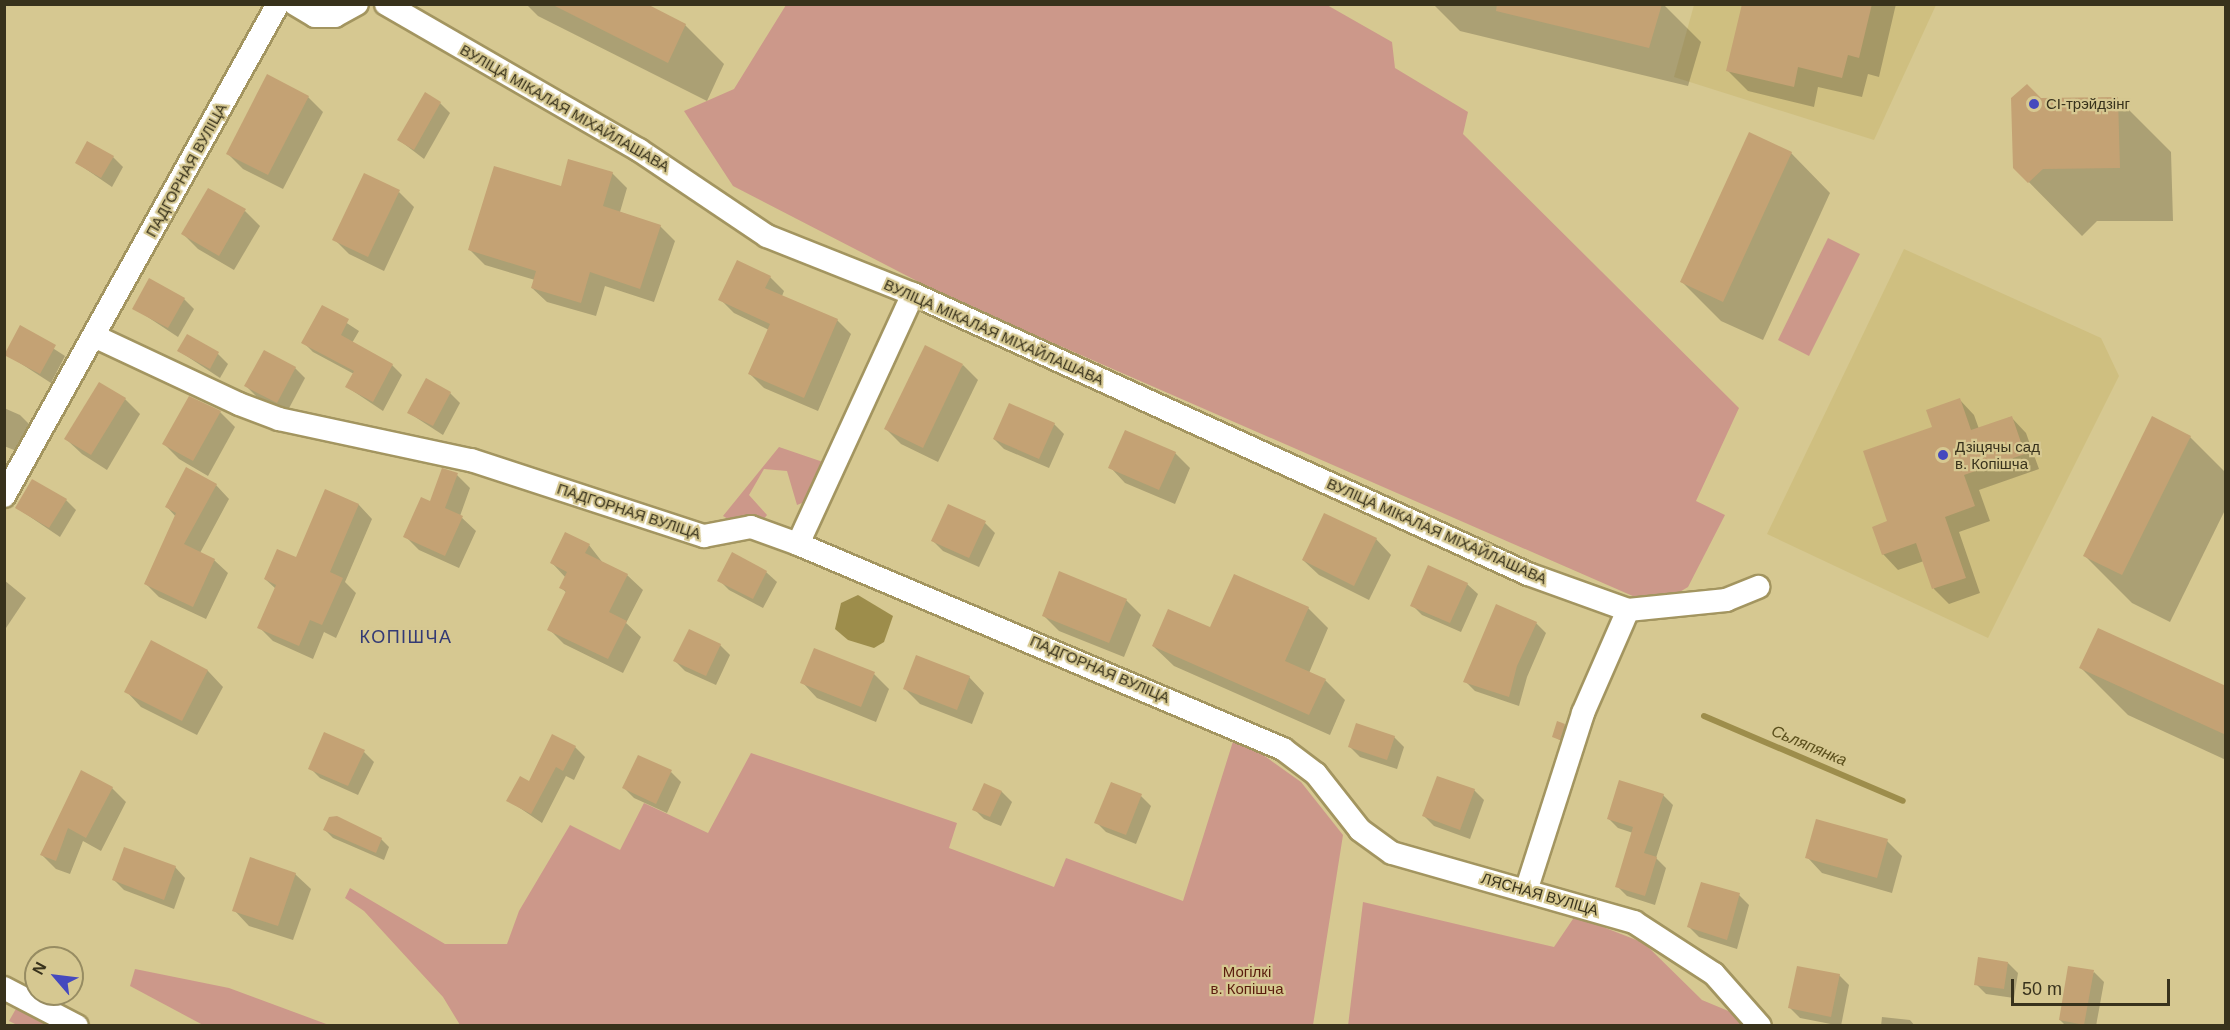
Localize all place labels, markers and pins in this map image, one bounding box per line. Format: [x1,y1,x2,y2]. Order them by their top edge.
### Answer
place label: СІ-трэйдзінг [2046,95,2130,113]
marker: СІ-трэйдзінг [2027,97,2041,111]
place label: Дзіцячы сад в. Копішча [1955,437,2040,472]
marker: Дзіцячы сад в. Копішча [1936,448,1950,462]

